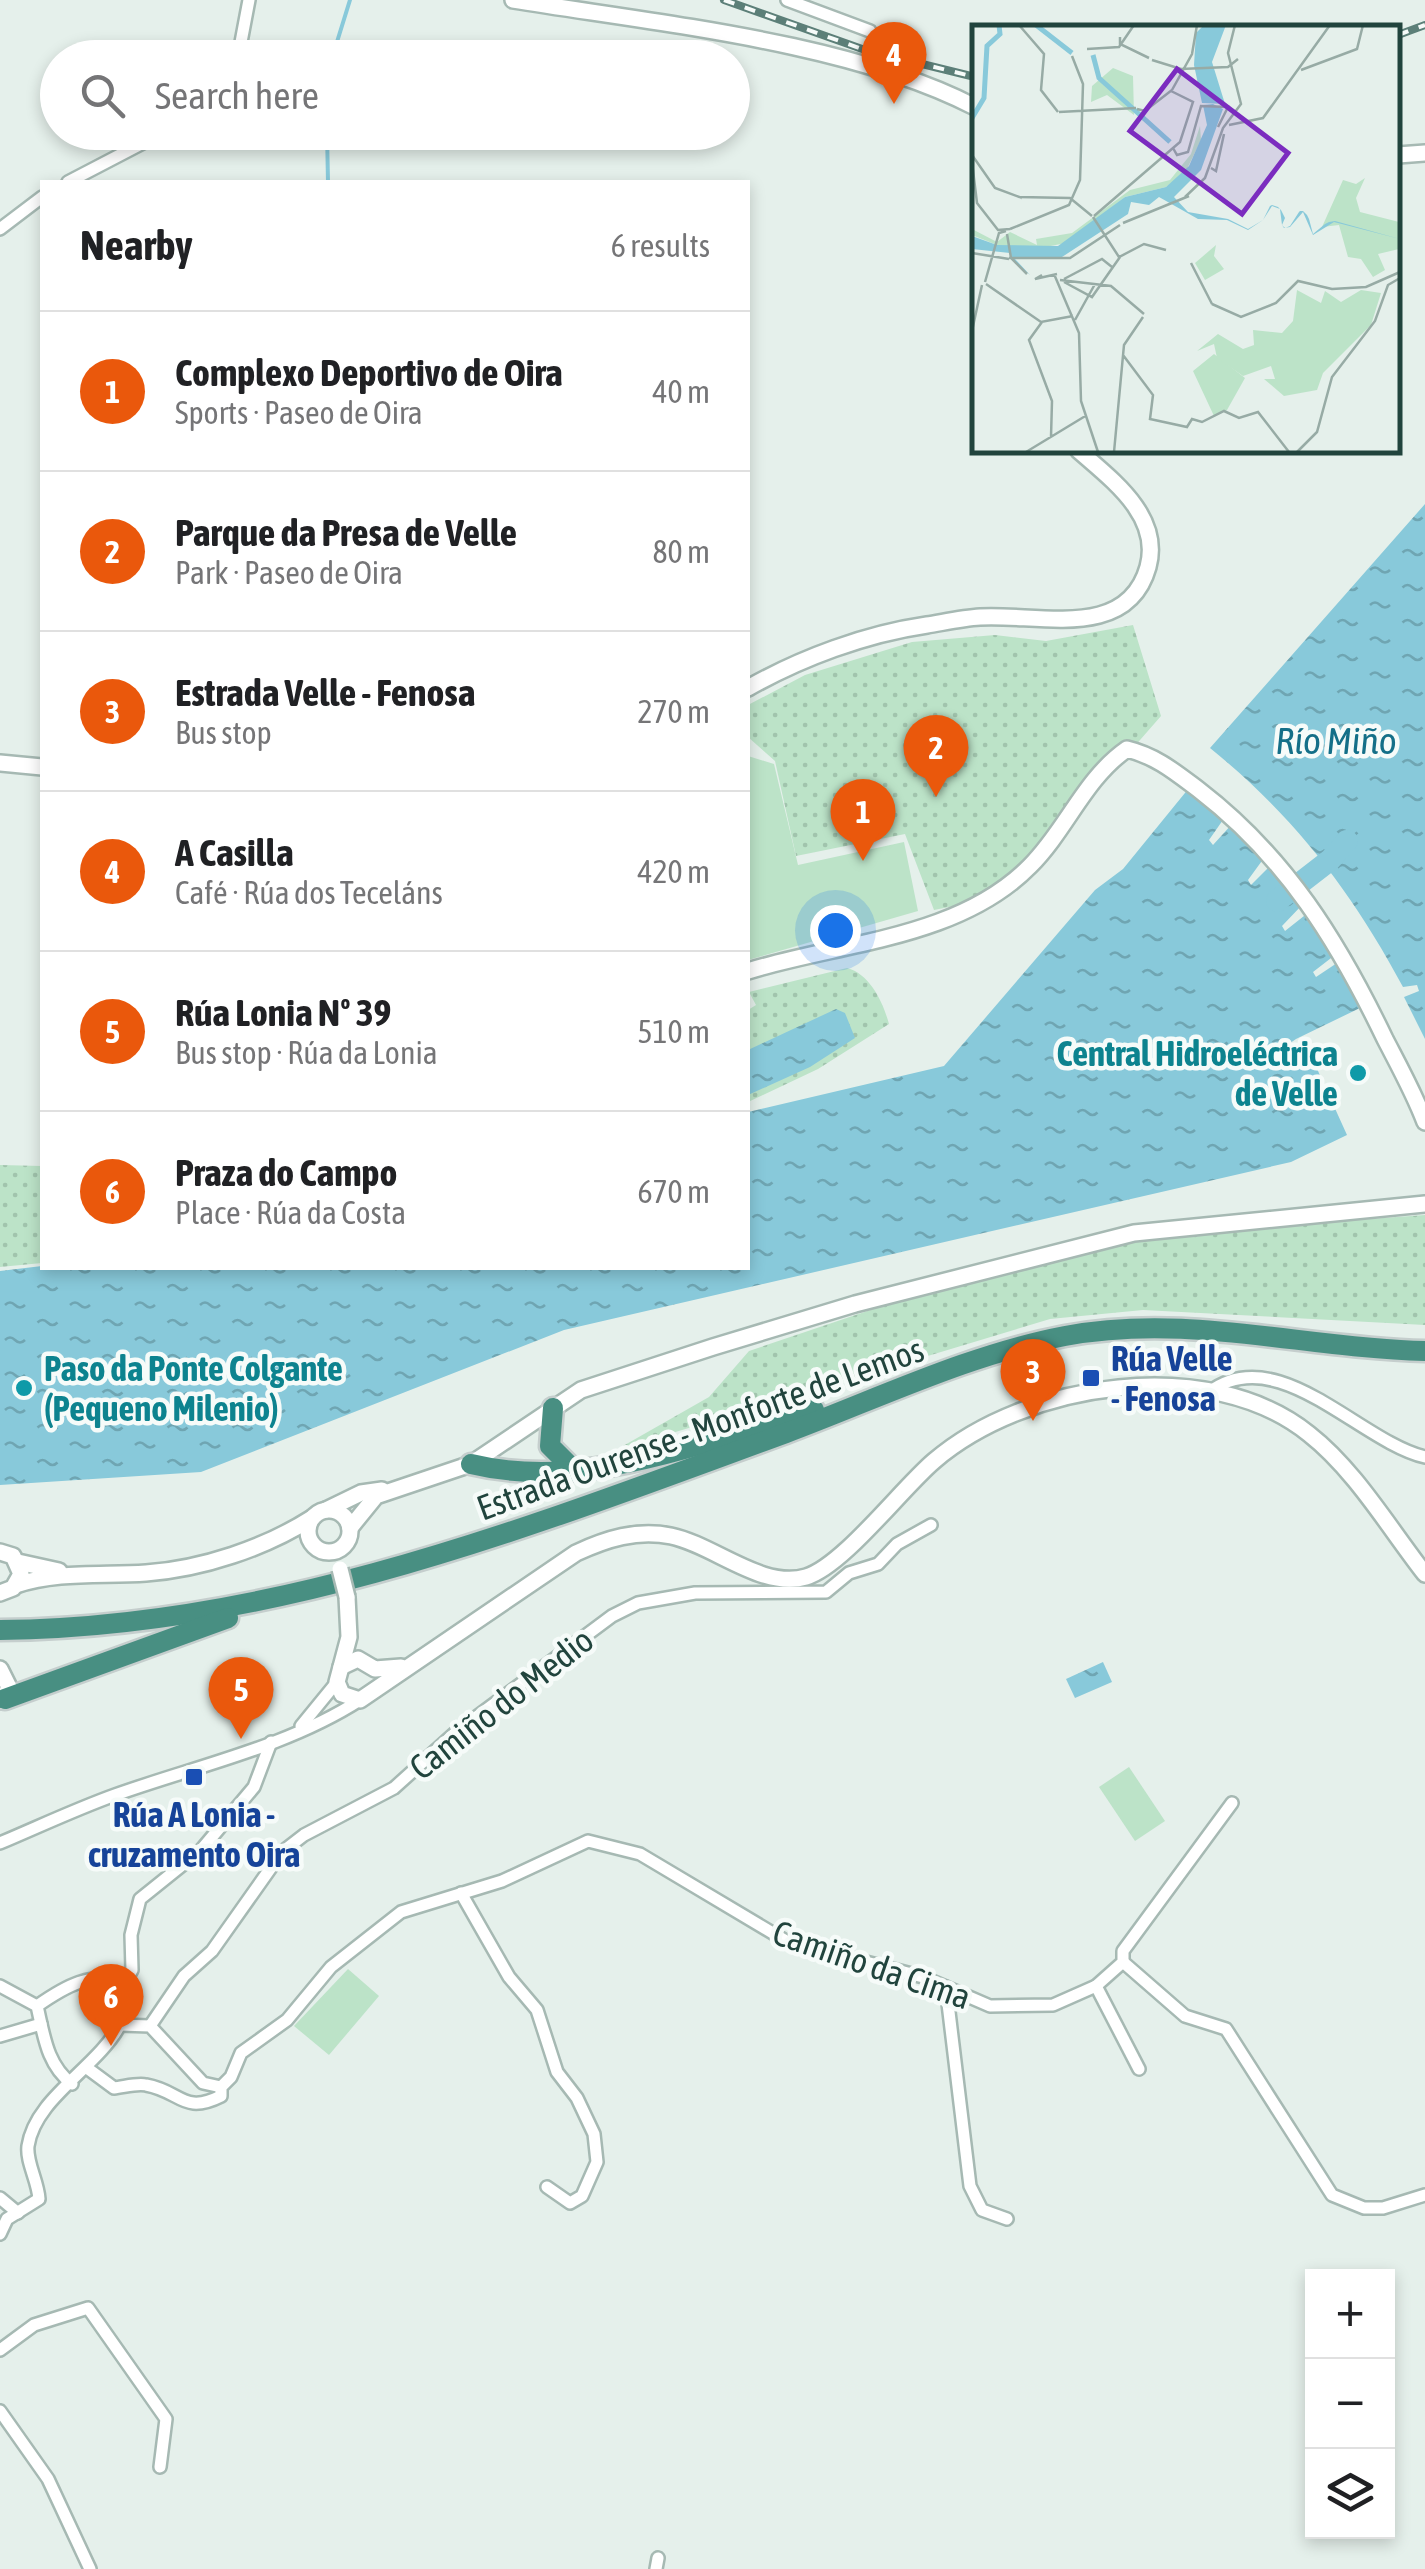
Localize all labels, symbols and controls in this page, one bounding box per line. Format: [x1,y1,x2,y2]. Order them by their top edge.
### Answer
pin: 4 [862,22,926,104]
inset map [972,25,1400,452]
search box [40,40,750,150]
icon: search [75,68,130,123]
text: Search here [155,74,319,117]
text: Nearby [80,221,193,269]
text: 6 results [611,227,710,264]
text: Complexo Deportivo de Oira [175,351,563,394]
text: 1 [105,373,120,410]
text: 40 m [652,373,710,410]
text: Sports · Paseo de Oira [175,394,423,431]
text: Parque da Presa de Velle [175,511,517,554]
text: 2 [105,533,120,570]
text: 80 m [652,533,710,570]
text: Park · Paseo de Oira [175,554,403,591]
text: Estrada Velle - Fenosa [175,671,475,714]
text: 3 [105,693,120,730]
text: 270 m [637,693,710,730]
text: Bus stop [175,714,272,751]
pin: 2 [904,714,968,797]
water label: Río Miño [1275,719,1397,762]
pin: 1 [830,778,896,861]
text: A Casilla [175,831,294,874]
text: 4 [105,853,120,890]
text: 420 m [637,853,710,890]
text: Café · Rúa dos Teceláns [175,874,443,911]
your location [810,905,861,956]
text: Rúa Lonia Nº 39 [175,991,391,1034]
text: 5 [105,1013,120,1050]
text: 510 m [637,1013,710,1050]
place label: Central Hidroeléctrica de Velle [1056,1033,1338,1113]
text: Bus stop · Rúa da Lonia [175,1034,438,1071]
marker: Central Hidroeléctrica de Velle [1347,1062,1369,1084]
text: Praza do Campo [175,1151,397,1194]
text: 6 [105,1173,120,1210]
text: 670 m [637,1173,710,1210]
text: Place · Rúa da Costa [175,1194,406,1231]
street label: Estrada Ourense - Monforte de Lemos [471,1328,929,1528]
pin: 3 [1000,1338,1066,1421]
place label: Rúa Velle - Fenosa [1111,1338,1233,1418]
place label: Paso da Ponte Colgante (Pequeno Milenio) [44,1348,343,1428]
marker: Rúa Velle - Fenosa [1080,1367,1102,1389]
marker: Paso da Ponte Colgante (Pequeno Milenio) [13,1377,35,1399]
street label: Camiño do Medio [401,1619,601,1787]
pin: 5 [208,1656,274,1739]
marker: Rúa A Lonia - cruzamento Oira [183,1766,205,1788]
place label: Rúa A Lonia - cruzamento Oira [88,1794,300,1874]
street label: Camiño da Cima [768,1911,976,2017]
pin: 6 [78,1964,144,2046]
map controls [1305,2269,1395,2539]
button: + [1305,2269,1395,2359]
button: − [1305,2359,1395,2449]
button: layers [1305,2449,1395,2539]

